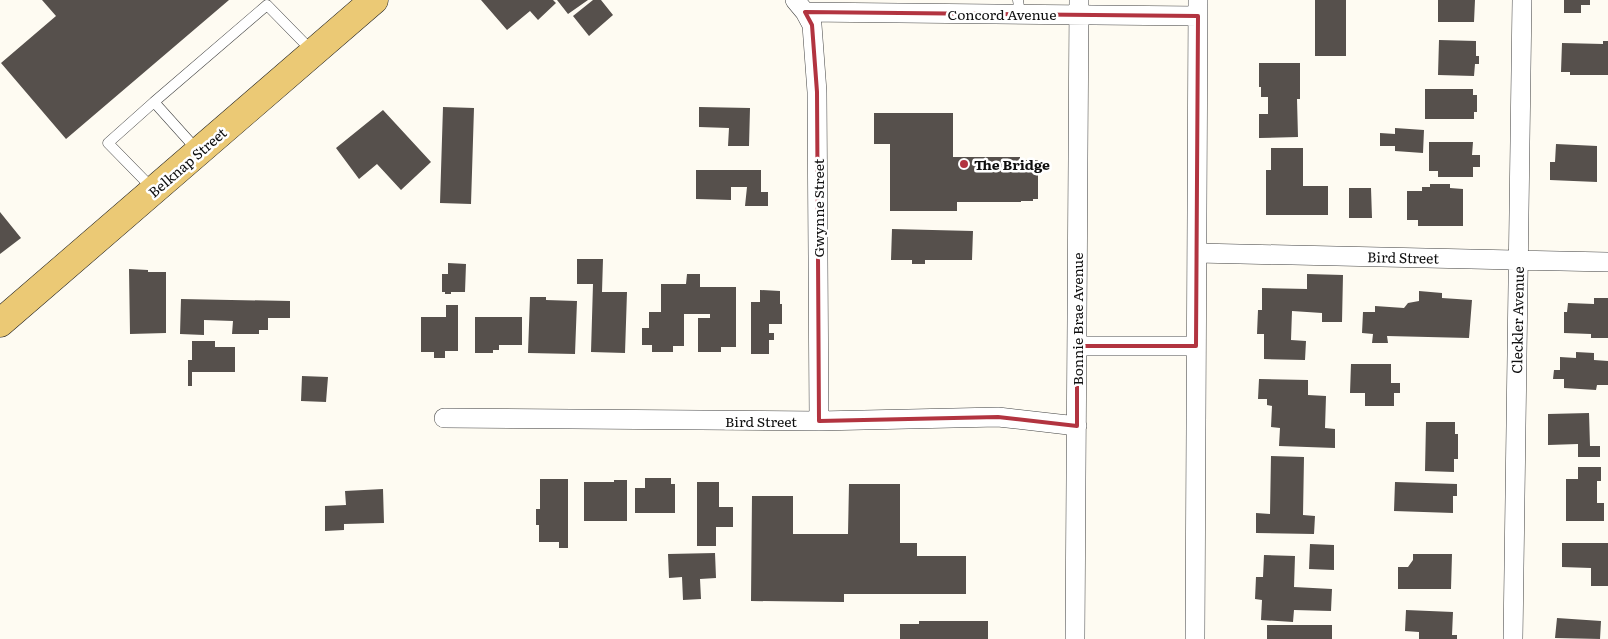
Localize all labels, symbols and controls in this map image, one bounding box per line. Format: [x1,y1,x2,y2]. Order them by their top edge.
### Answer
street label: Concord Avenue [947,4,1057,24]
street label: Belknap Street [144,122,231,202]
place label: The Bridge [974,154,1050,174]
street label: Gwynne Street [808,158,828,258]
marker: The Bridge [958,158,970,170]
street label: Bird Street [1367,246,1439,268]
street label: Bonnie Brae Avenue [1067,253,1087,385]
street label: Cleckler Avenue [1506,266,1528,374]
street label: Bird Street [725,411,797,431]

